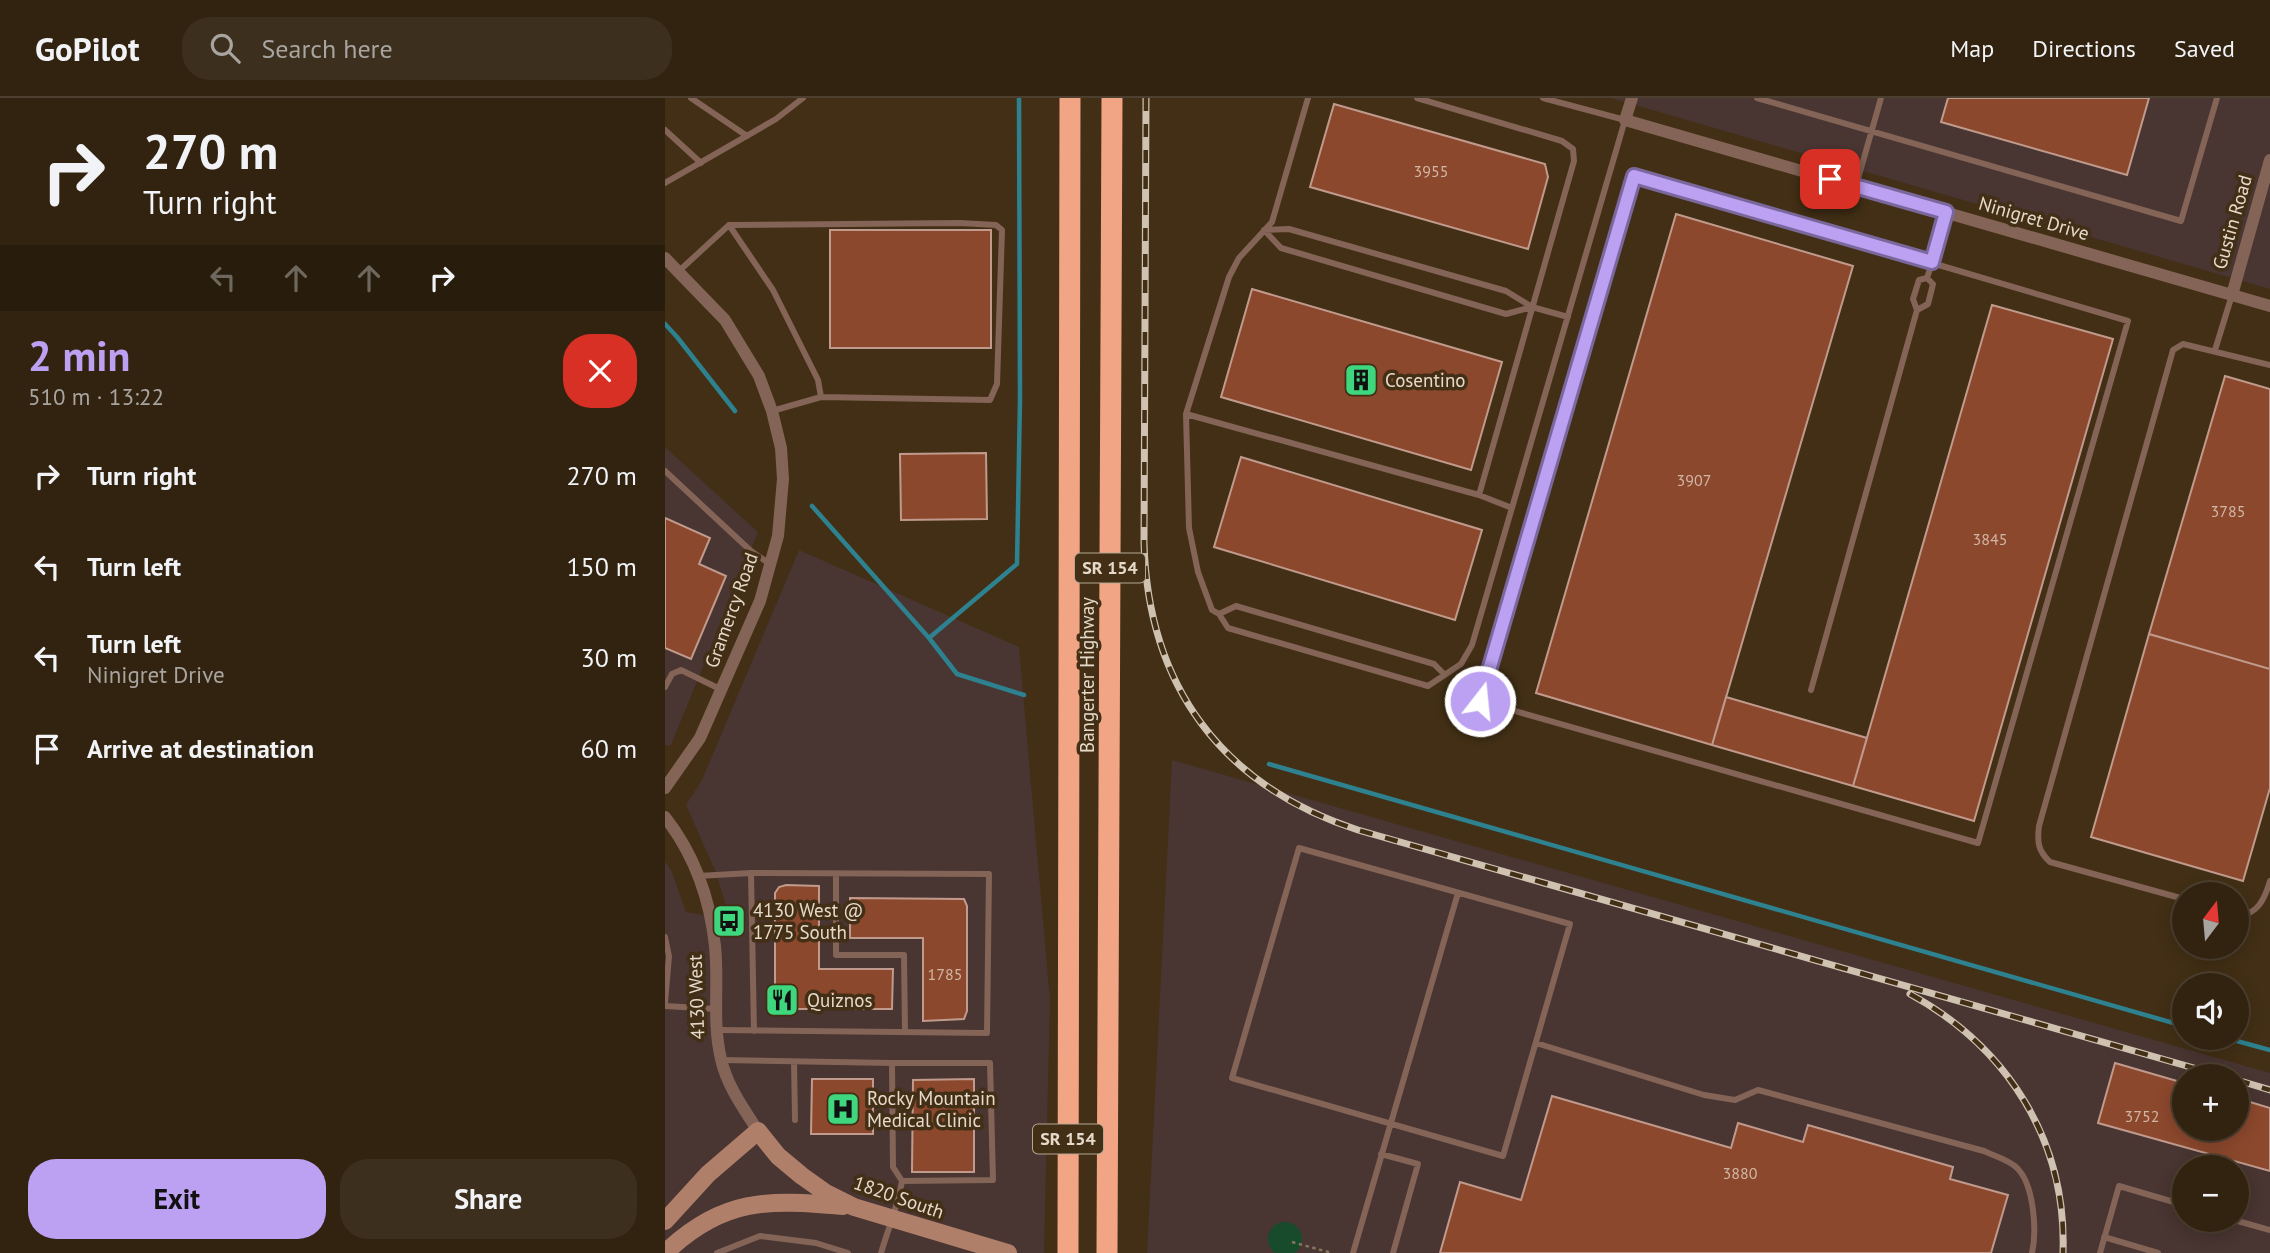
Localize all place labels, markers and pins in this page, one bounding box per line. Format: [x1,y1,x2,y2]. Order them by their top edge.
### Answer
pin [1800,149,1860,209]
building icon: Cosentino [1342,361,1380,399]
place label: Cosentino [1385,368,1466,392]
place label: 4130 West @ 1775 South [753,898,863,944]
bus stop icon: 4130 West @ 1775 South [710,902,748,940]
restaurant icon: Quiznos [763,981,801,1019]
place label: Quiznos [807,988,872,1012]
place label: Rocky Mountain Medical Clinic [867,1086,996,1132]
hospital icon: Rocky Mountain Medical Clinic [824,1090,862,1128]

